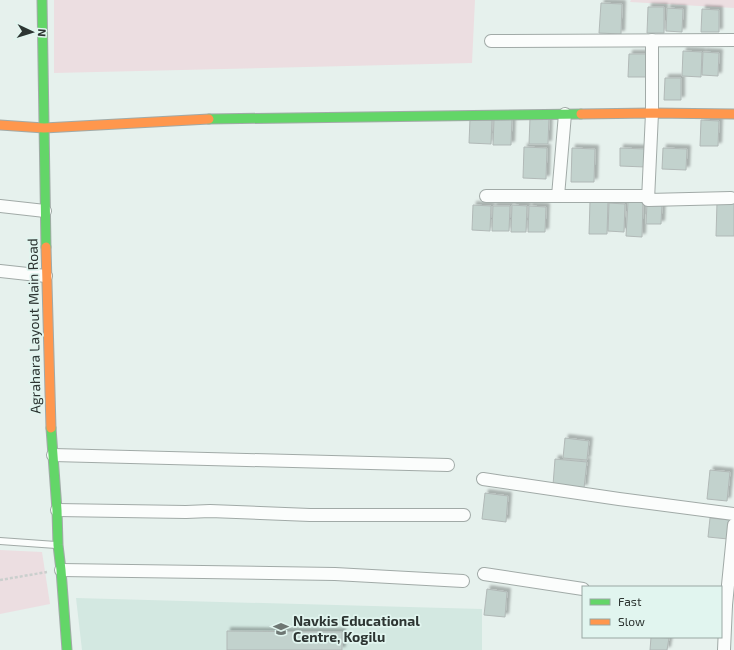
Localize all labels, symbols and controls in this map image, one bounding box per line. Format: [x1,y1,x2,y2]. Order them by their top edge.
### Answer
north arrow [12,12,52,52]
text: N [36,28,49,37]
street label: Agrahara Layout Main Road [23,238,44,414]
legend [582,586,722,638]
text: Fast [618,594,642,608]
place label: Navkis Educational Centre, Kogilu [293,612,420,645]
text: Slow [618,614,645,628]
school or university icon: Navkis Educational Centre, Kogilu [272,620,290,638]

